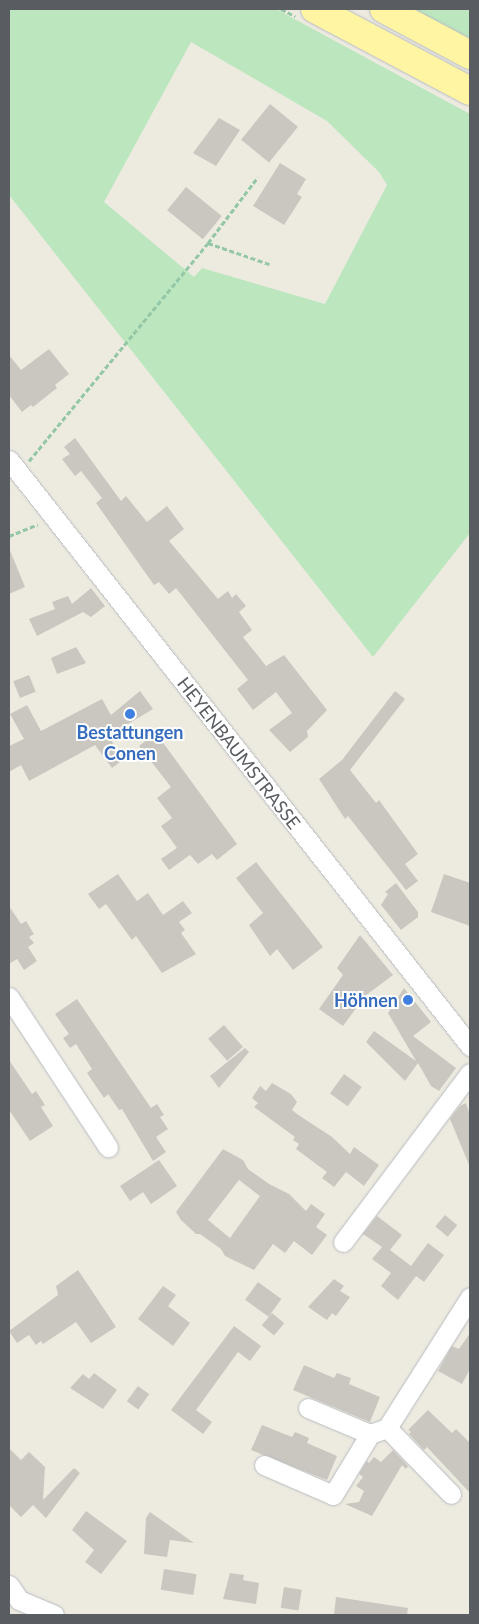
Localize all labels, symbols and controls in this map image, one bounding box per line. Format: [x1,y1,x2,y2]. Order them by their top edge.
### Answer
street label: HEYENBAUMSTRASSE [173,673,305,833]
marker: Bestattungen Conen [124,708,136,720]
place label: Bestattungen Conen [76,722,184,764]
place label: Höhnen [334,989,398,1011]
marker: Höhnen [402,994,414,1006]

